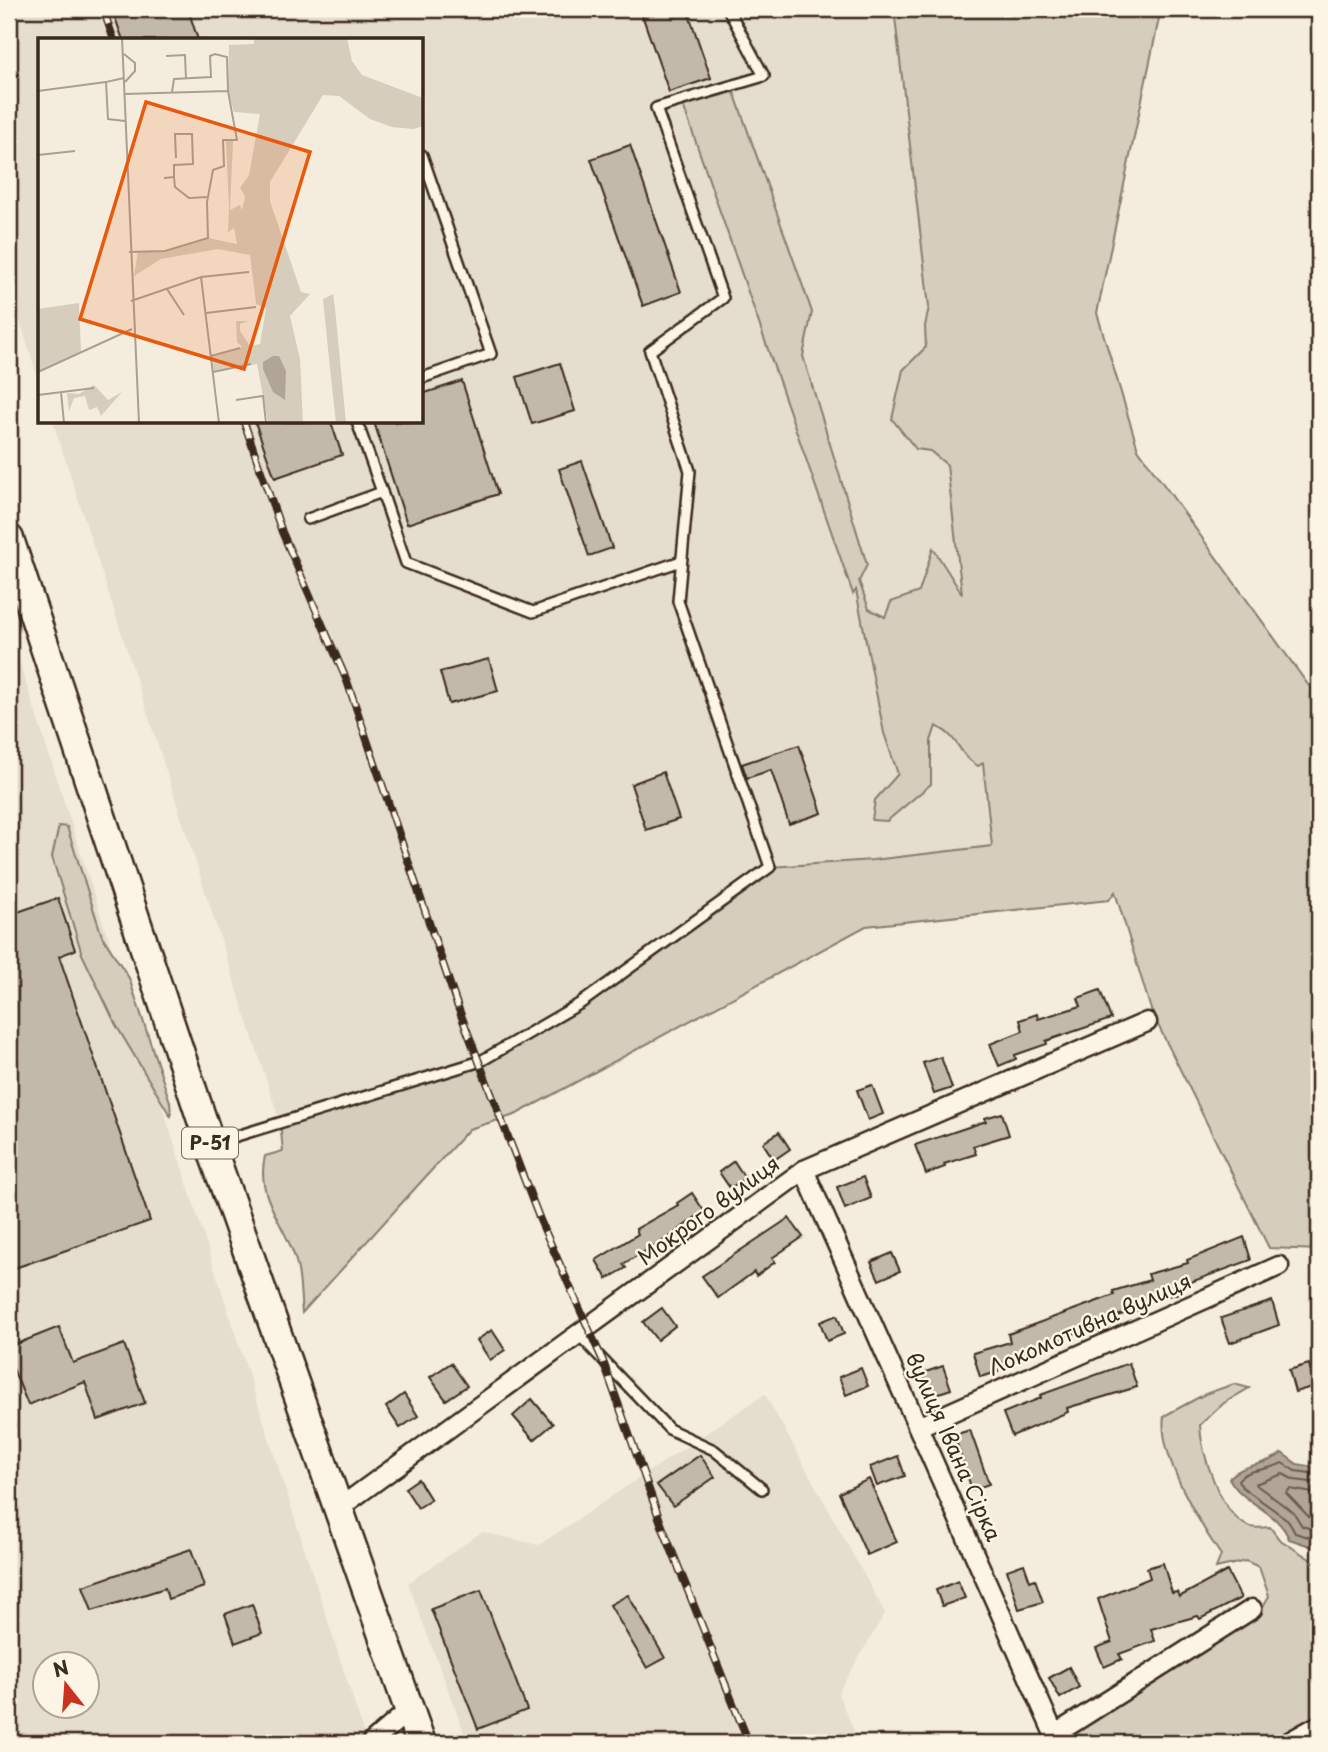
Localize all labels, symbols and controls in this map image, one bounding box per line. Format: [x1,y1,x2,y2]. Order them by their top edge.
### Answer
inset map [38,38,424,424]
road number: Р-51 [182,1128,238,1158]
street label: Мокрого вулиця [630,1147,786,1272]
street label: Локомотивна вулиця [982,1264,1196,1382]
street label: вулиця Івана Сірка [899,1347,1011,1546]
north arrow [32,1650,102,1720]
text: N [49,1652,72,1683]

